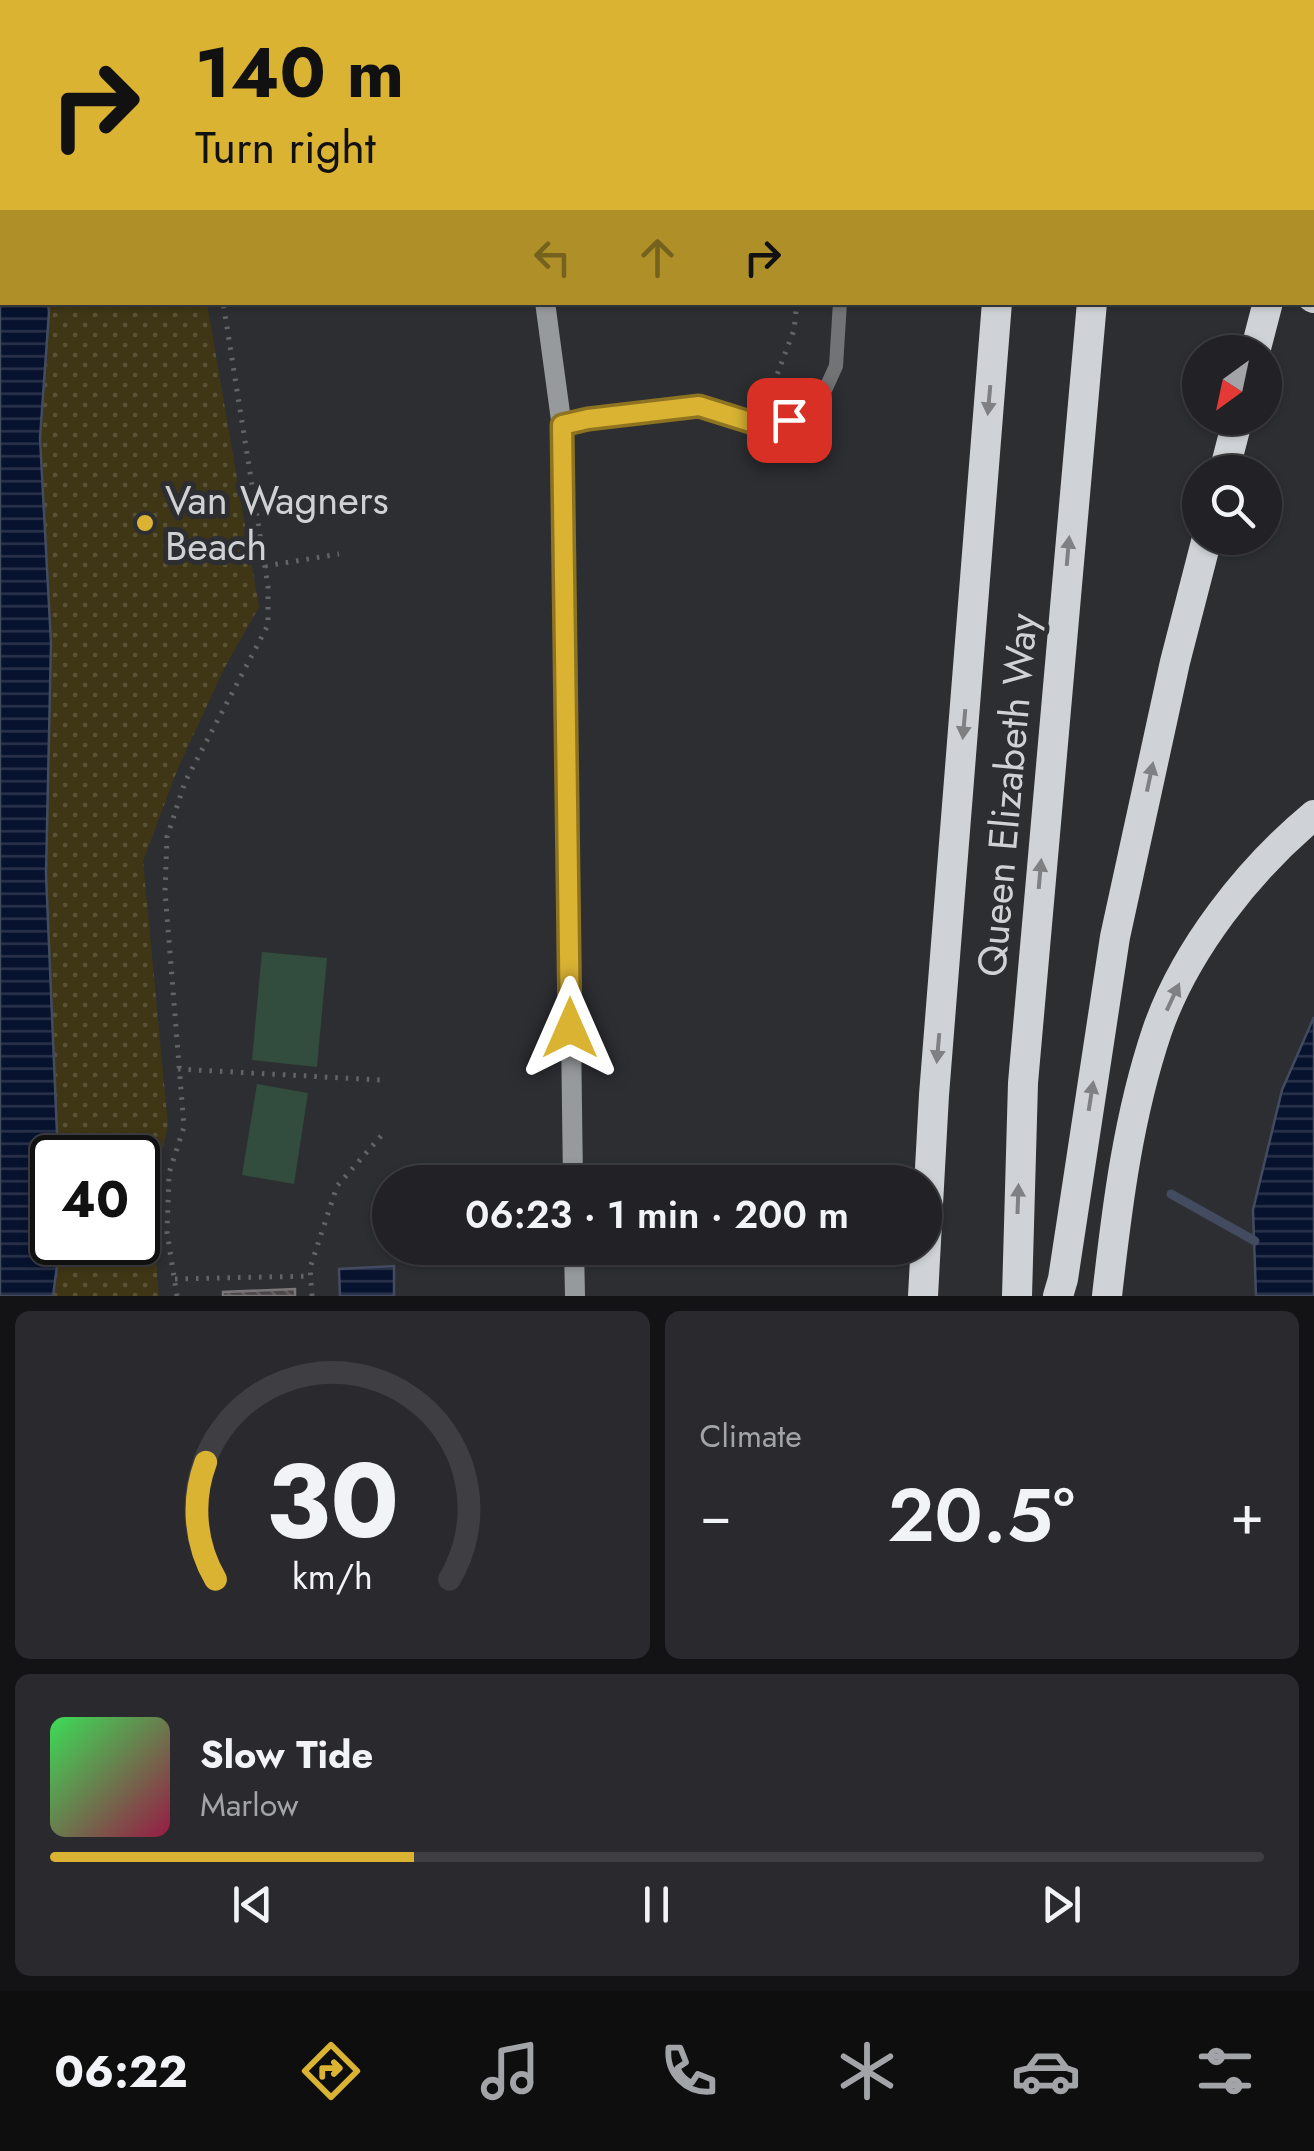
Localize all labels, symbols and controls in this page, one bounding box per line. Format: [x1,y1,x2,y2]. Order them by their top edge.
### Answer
text: 140 m [195,22,404,123]
icon: right [30,40,160,170]
text: Turn right [195,115,376,180]
icon: left [525,230,580,285]
icon: ahead [630,230,685,285]
icon: right [735,230,790,285]
north arrow [1182,335,1282,435]
map controls [1182,335,1282,555]
pin [747,378,832,463]
one-way arrow [981,384,997,416]
icon: arrive [762,393,817,448]
button: search [1182,455,1282,555]
place label: Van Wagners Beach [165,471,389,575]
marker: Van Wagners Beach [134,512,156,534]
one-way arrow [1061,534,1077,566]
street label: Queen Elizabeth Way [962,611,1052,979]
one-way arrow [955,708,971,740]
one-way arrow [1142,761,1158,792]
one-way arrow [1033,858,1049,890]
position arrow [518,976,622,1080]
one-way arrow [1165,982,1181,1012]
one-way arrow [930,1032,946,1064]
one-way arrow [1083,1080,1099,1112]
speed limit sign: 40 [30,1135,160,1265]
one-way arrow [1010,1182,1026,1214]
text: 06:23 · 1 min · 200 m [465,1187,849,1242]
text: Climate [700,1413,802,1459]
text: 30 [266,1426,399,1576]
text: 20.5° [887,1461,1075,1569]
text: − [700,1475,732,1555]
text: + [1230,1475,1264,1555]
text: km/h [292,1551,373,1602]
text: Slow Tide [200,1727,373,1782]
text: Marlow [200,1782,298,1828]
icon: previous [225,1877,280,1932]
icon: pause [629,1877,684,1932]
icon: next [1034,1877,1089,1932]
icon: directions [296,2036,366,2106]
icon: music [475,2036,545,2106]
icon: phone [654,2036,724,2106]
icon: climate [832,2036,902,2106]
icon: car [1011,2036,1081,2106]
icon: filters [1190,2036,1260,2106]
text: 06:22 [54,2039,188,2104]

